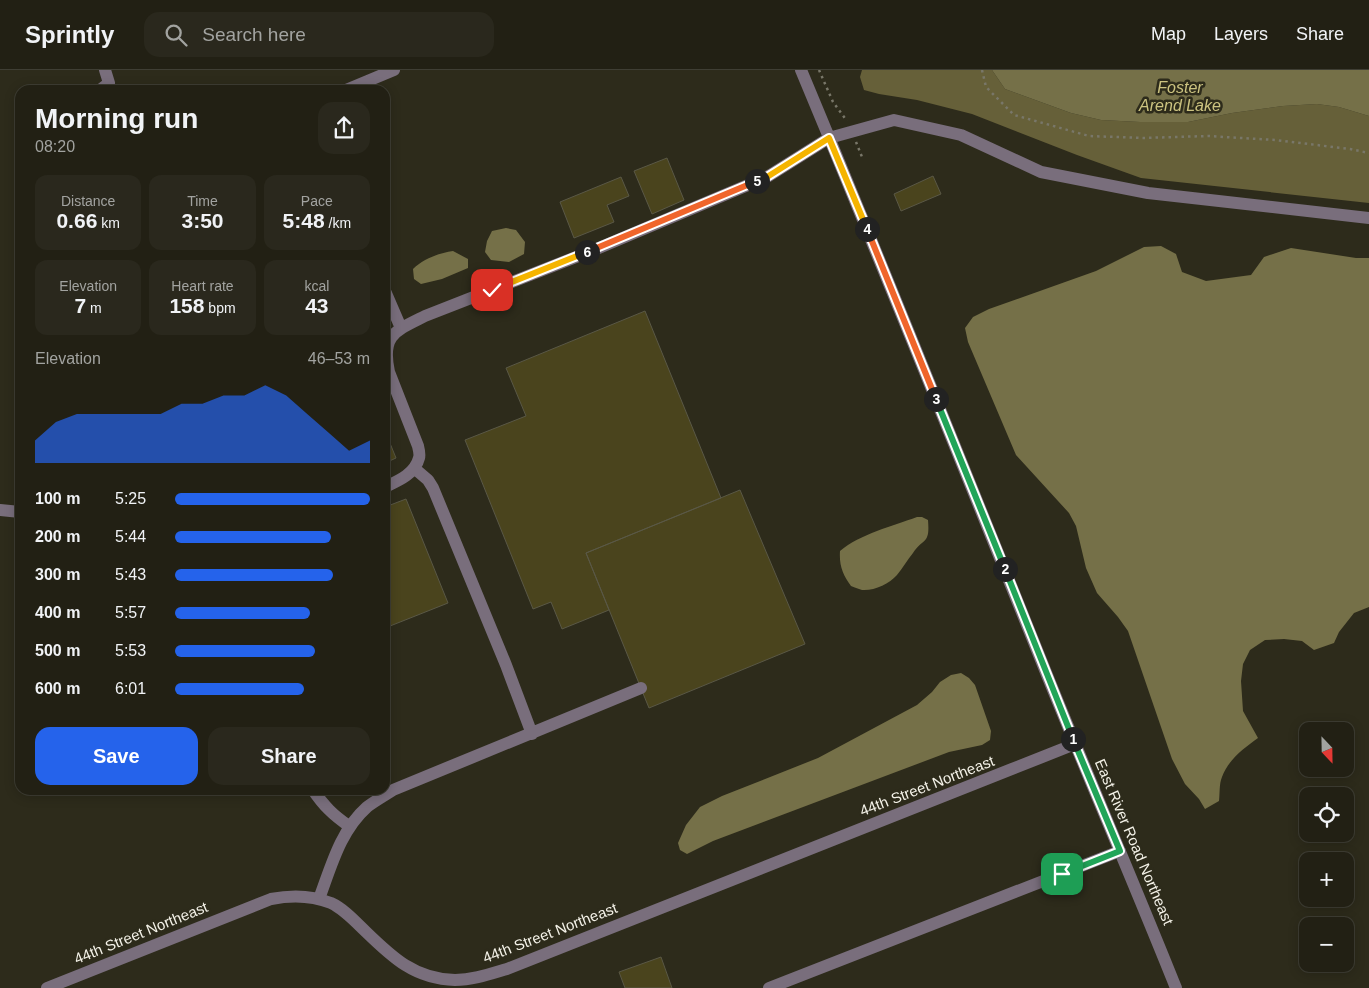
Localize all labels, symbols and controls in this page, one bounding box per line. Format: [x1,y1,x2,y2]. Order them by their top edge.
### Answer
search box [144,12,494,57]
text: Sprintly [25,21,114,48]
icon: search [162,21,190,49]
text: Search here [202,24,306,45]
text: Map [1151,24,1186,44]
text: Layers [1214,24,1268,44]
text: Share [1296,24,1344,44]
water label: Foster Arend Lake [1138,79,1221,114]
button: share [318,102,370,154]
text: Morning run [35,103,198,134]
text: 08:20 [35,138,75,155]
pin: 5 [744,168,770,194]
text: 5 [754,173,761,189]
text: Distance [61,193,115,209]
text: Time [187,193,218,209]
text: Pace [301,193,333,209]
text: 0.66 [56,209,97,232]
text: 3:50 [181,209,224,232]
text: 5:48 [283,209,325,232]
text: km [97,215,120,231]
text: /km [325,215,351,231]
pin: 4 [854,216,880,242]
text: 4 [864,221,871,237]
pin: 6 [574,240,600,264]
text: 6 [584,244,591,260]
pin [471,269,513,311]
icon: check [478,276,506,304]
text: Elevation [59,278,117,294]
text: Heart rate [171,278,234,294]
text: kcal [304,278,329,294]
text: 7 [75,294,86,317]
text: 158 [169,294,204,317]
text: 43 [305,294,329,317]
text: m [86,300,102,316]
text: bpm [204,300,236,316]
text: Elevation [35,350,101,367]
text: 46–53 m [308,350,370,367]
pin: 3 [924,386,948,412]
text: 3 [933,391,940,407]
text: 100 m [35,490,80,507]
text: 5:25 [115,490,146,507]
text: 200 m [35,528,80,545]
text: 5:44 [115,528,146,545]
pin: 2 [992,556,1018,582]
text: 2 [1002,561,1009,577]
text: 300 m [35,566,80,583]
text: 5:43 [115,566,146,583]
text: 400 m [35,604,80,621]
text: 5:57 [115,604,146,621]
text: 500 m [35,642,80,659]
text: 5:53 [115,642,146,659]
text: 600 m [35,680,80,697]
text: 6:01 [115,680,146,697]
north arrow [1299,722,1354,778]
map controls [1299,722,1354,972]
pin: 1 [1060,726,1086,752]
button: Save [35,727,198,785]
button: Share [208,727,370,785]
text: 1 [1070,731,1077,747]
street label: 44th Street Northeast [857,752,997,819]
street label: East River Road Northeast [1092,756,1177,928]
button: locate [1299,787,1354,842]
button: + [1299,852,1354,907]
pin [1041,853,1083,895]
icon: arrive [1048,860,1076,888]
street label: 44th Street Northeast [72,898,211,967]
street label: 44th Street Northeast [480,899,620,966]
button: − [1299,917,1354,972]

